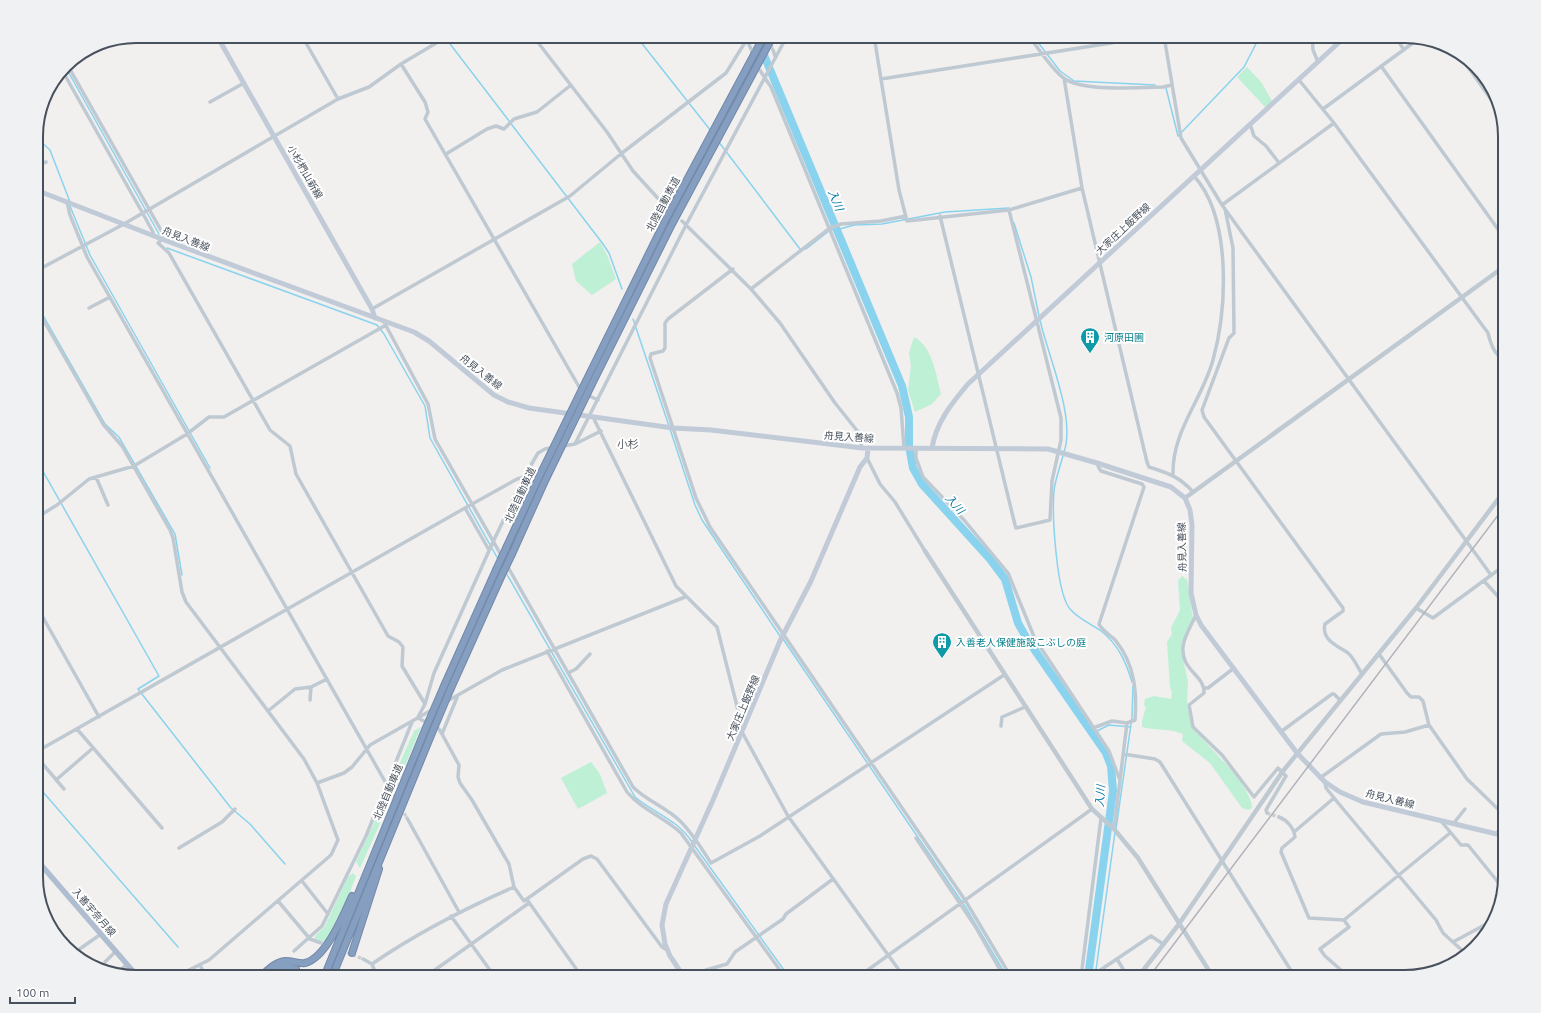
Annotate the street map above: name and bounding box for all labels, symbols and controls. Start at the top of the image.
street label: 小杉椚山新線 [285,143,325,201]
street label: 北陸自動車道 [644,175,682,233]
water label: 入川 [826,188,846,213]
street label: 大家庄上飯野線 [1094,201,1152,257]
street label: 舟見入善線 [161,225,211,253]
building icon: 河原田圃 [1079,326,1101,354]
place label: 河原田圃 [1104,332,1144,343]
street label: 舟見入善線 [458,352,504,392]
street label: 舟見入善線 [824,430,874,444]
district label: 小杉 [617,438,639,450]
street label: 北陸自動車道 [502,465,538,525]
water label: 入川 [943,492,967,517]
street label: 舟見入善線 [1176,522,1188,572]
building icon: 入善老人保健施設こぶしの庭 [931,631,953,659]
place label: 入善老人保健施設こぶしの庭 [956,637,1086,648]
street label: 大家庄上飯野線 [724,674,762,742]
street label: 北陸自動車道 [371,762,405,822]
water label: 入川 [1093,784,1107,807]
street label: 舟見入善線 [1364,788,1416,810]
street label: 入善宇奈月線 [70,886,118,938]
scale bar [10,979,75,1005]
text: 100 m [16,986,49,999]

